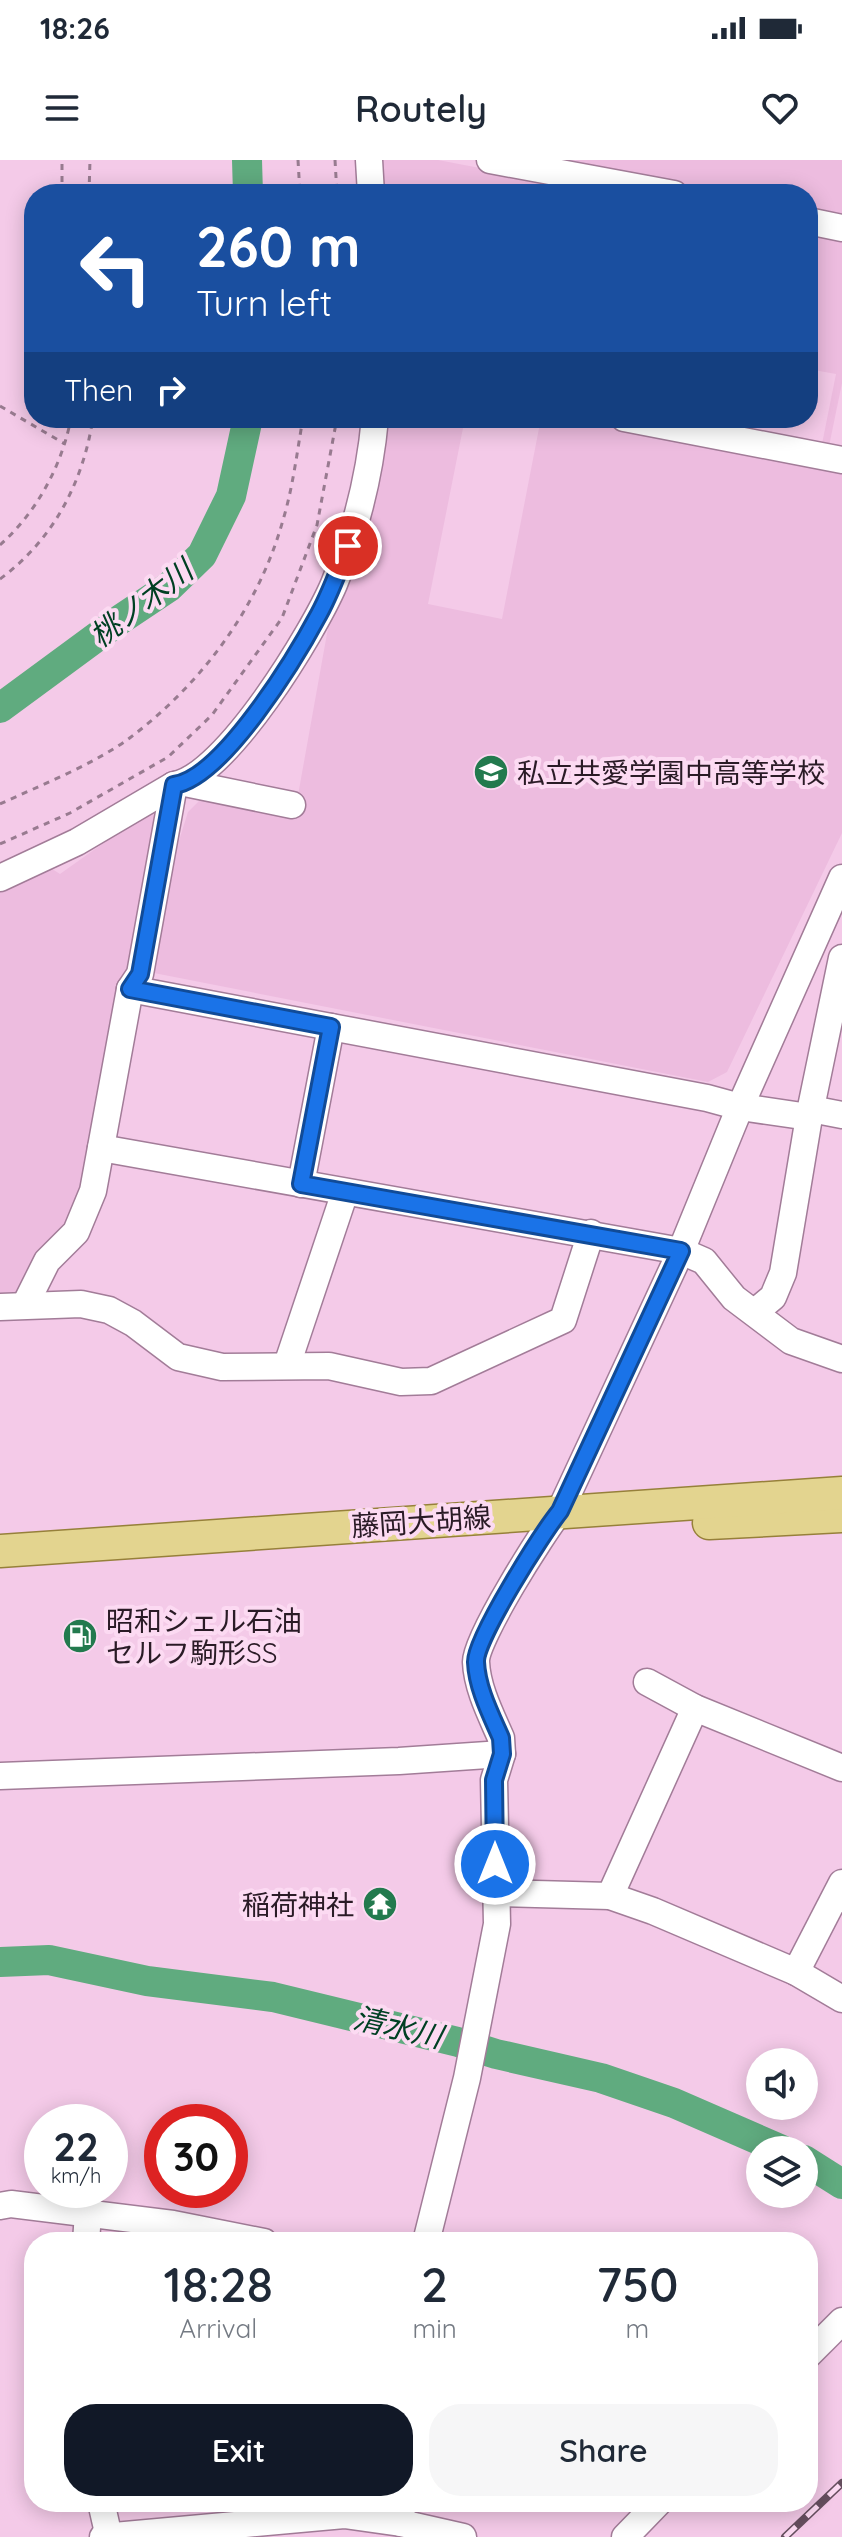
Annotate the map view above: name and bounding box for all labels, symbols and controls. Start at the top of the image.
text: 18:26 [40,9,110,47]
icon: menu [40,86,84,130]
text: Routely [355,86,487,131]
icon: heart [758,86,802,130]
text: 260 m [196,211,361,281]
icon: left [64,216,168,320]
text: Turn left [196,280,332,325]
icon: right [149,368,193,412]
text: Then [64,371,133,409]
pin [314,512,382,580]
icon: arrive [326,524,370,568]
water label: 桃ノ木川 [82,549,202,655]
school or university icon: 私立共愛学園中高等学校 [472,753,510,791]
place label: 私立共愛学園中高等学校 [517,755,825,790]
street label: 藤岡大胡線 [350,1499,492,1543]
place label: 昭和シェル石油 セルフ駒形SS [106,1603,302,1670]
fuel station icon: 昭和シェル石油 セルフ駒形SS [61,1617,99,1655]
position arrow [453,1822,537,1906]
temple icon: 稲荷神社 [361,1885,399,1923]
place label: 稲荷神社 [242,1887,354,1922]
water label: 清水川 [350,1998,449,2056]
map controls [746,2048,818,2208]
button: sound [746,2048,818,2120]
speed limit sign: 30 [144,2104,248,2208]
text: 22 [53,2121,99,2171]
button: layers [746,2136,818,2208]
text: km/h [51,2163,101,2188]
text: 18:28 [164,2254,273,2314]
text: 2 [421,2254,448,2314]
text: 750 [596,2254,678,2314]
text: Arrival [179,2312,257,2345]
text: min [413,2312,457,2345]
text: m [626,2312,649,2345]
button: Exit [64,2404,413,2496]
button: Share [429,2404,778,2496]

